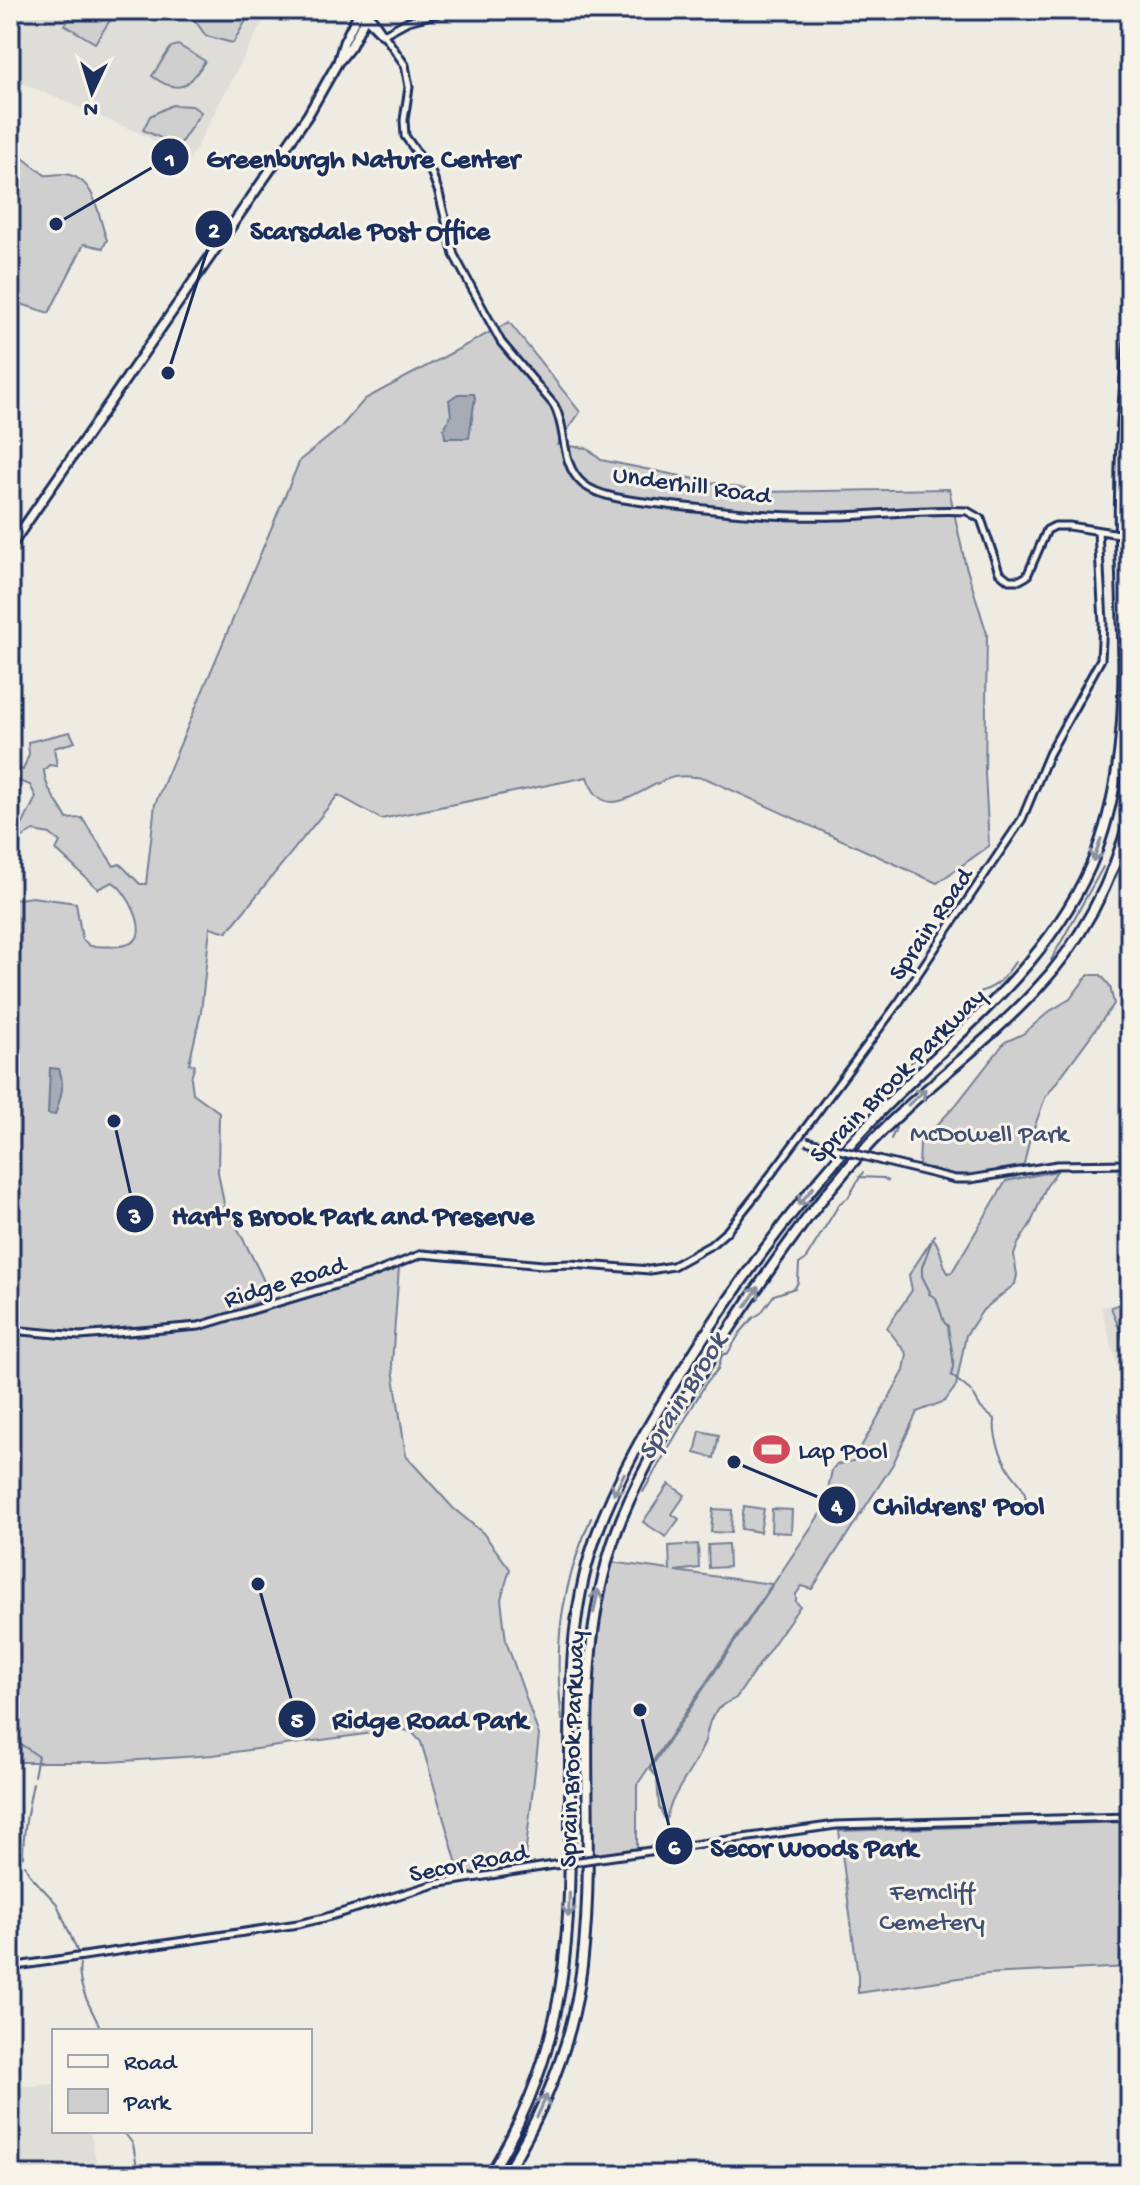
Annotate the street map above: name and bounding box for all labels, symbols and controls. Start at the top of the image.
north arrow [52,52,132,132]
text: N [83,94,99,121]
callout: Greenburgh Nature Center [150,131,536,183]
text: Greenburgh Nature Center [206,145,523,178]
text: 1 [164,147,175,176]
callout: Scarsdale Post Office [194,203,506,255]
text: Scarsdale Post Office [250,217,491,250]
text: 2 [208,218,220,247]
street label: Underhill Road [610,461,774,514]
one-way arrow [1088,837,1103,862]
street label: Sprain Road [884,862,983,988]
street label: Sprain Brook Parkway [804,982,994,1172]
one-way arrow [907,1088,927,1107]
park label: McDowell Park [910,1121,1070,1152]
one-way arrow [797,1185,814,1206]
callout: Hart's Brook Park and Preserve [115,1188,550,1240]
text: Hart's Brook Park and Preserve [172,1202,536,1235]
text: 3 [128,1204,141,1233]
street label: Ridge Road [221,1251,352,1317]
one-way arrow [744,1286,760,1308]
water label: Sprain Brook [632,1325,737,1467]
sports icon: Lap Pool [753,1430,791,1468]
place label: Lap Pool [798,1438,888,1469]
one-way arrow [610,1472,625,1495]
callout: Childrens' Pool [817,1479,1060,1531]
text: Childrens' Pool [873,1492,1045,1525]
text: 4 [830,1494,843,1523]
one-way arrow [590,1589,605,1614]
street label: Sprain Brook Parkway [555,1630,594,1868]
callout: Ridge Road Park [277,1693,544,1745]
text: Ridge Road Park [331,1706,531,1739]
text: 5 [291,1708,304,1737]
callout: Secor Woods Park [654,1820,934,1872]
text: Secor Woods Park [710,1834,921,1867]
text: 6 [668,1835,681,1864]
street label: Secor Road [407,1838,532,1892]
park label: Ferncliff Cemetery [879,1879,985,1940]
one-way arrow [562,1891,577,1918]
legend [52,2029,312,2133]
text: Road [124,2050,178,2079]
text: Park [123,2090,172,2119]
one-way arrow [536,2095,551,2119]

